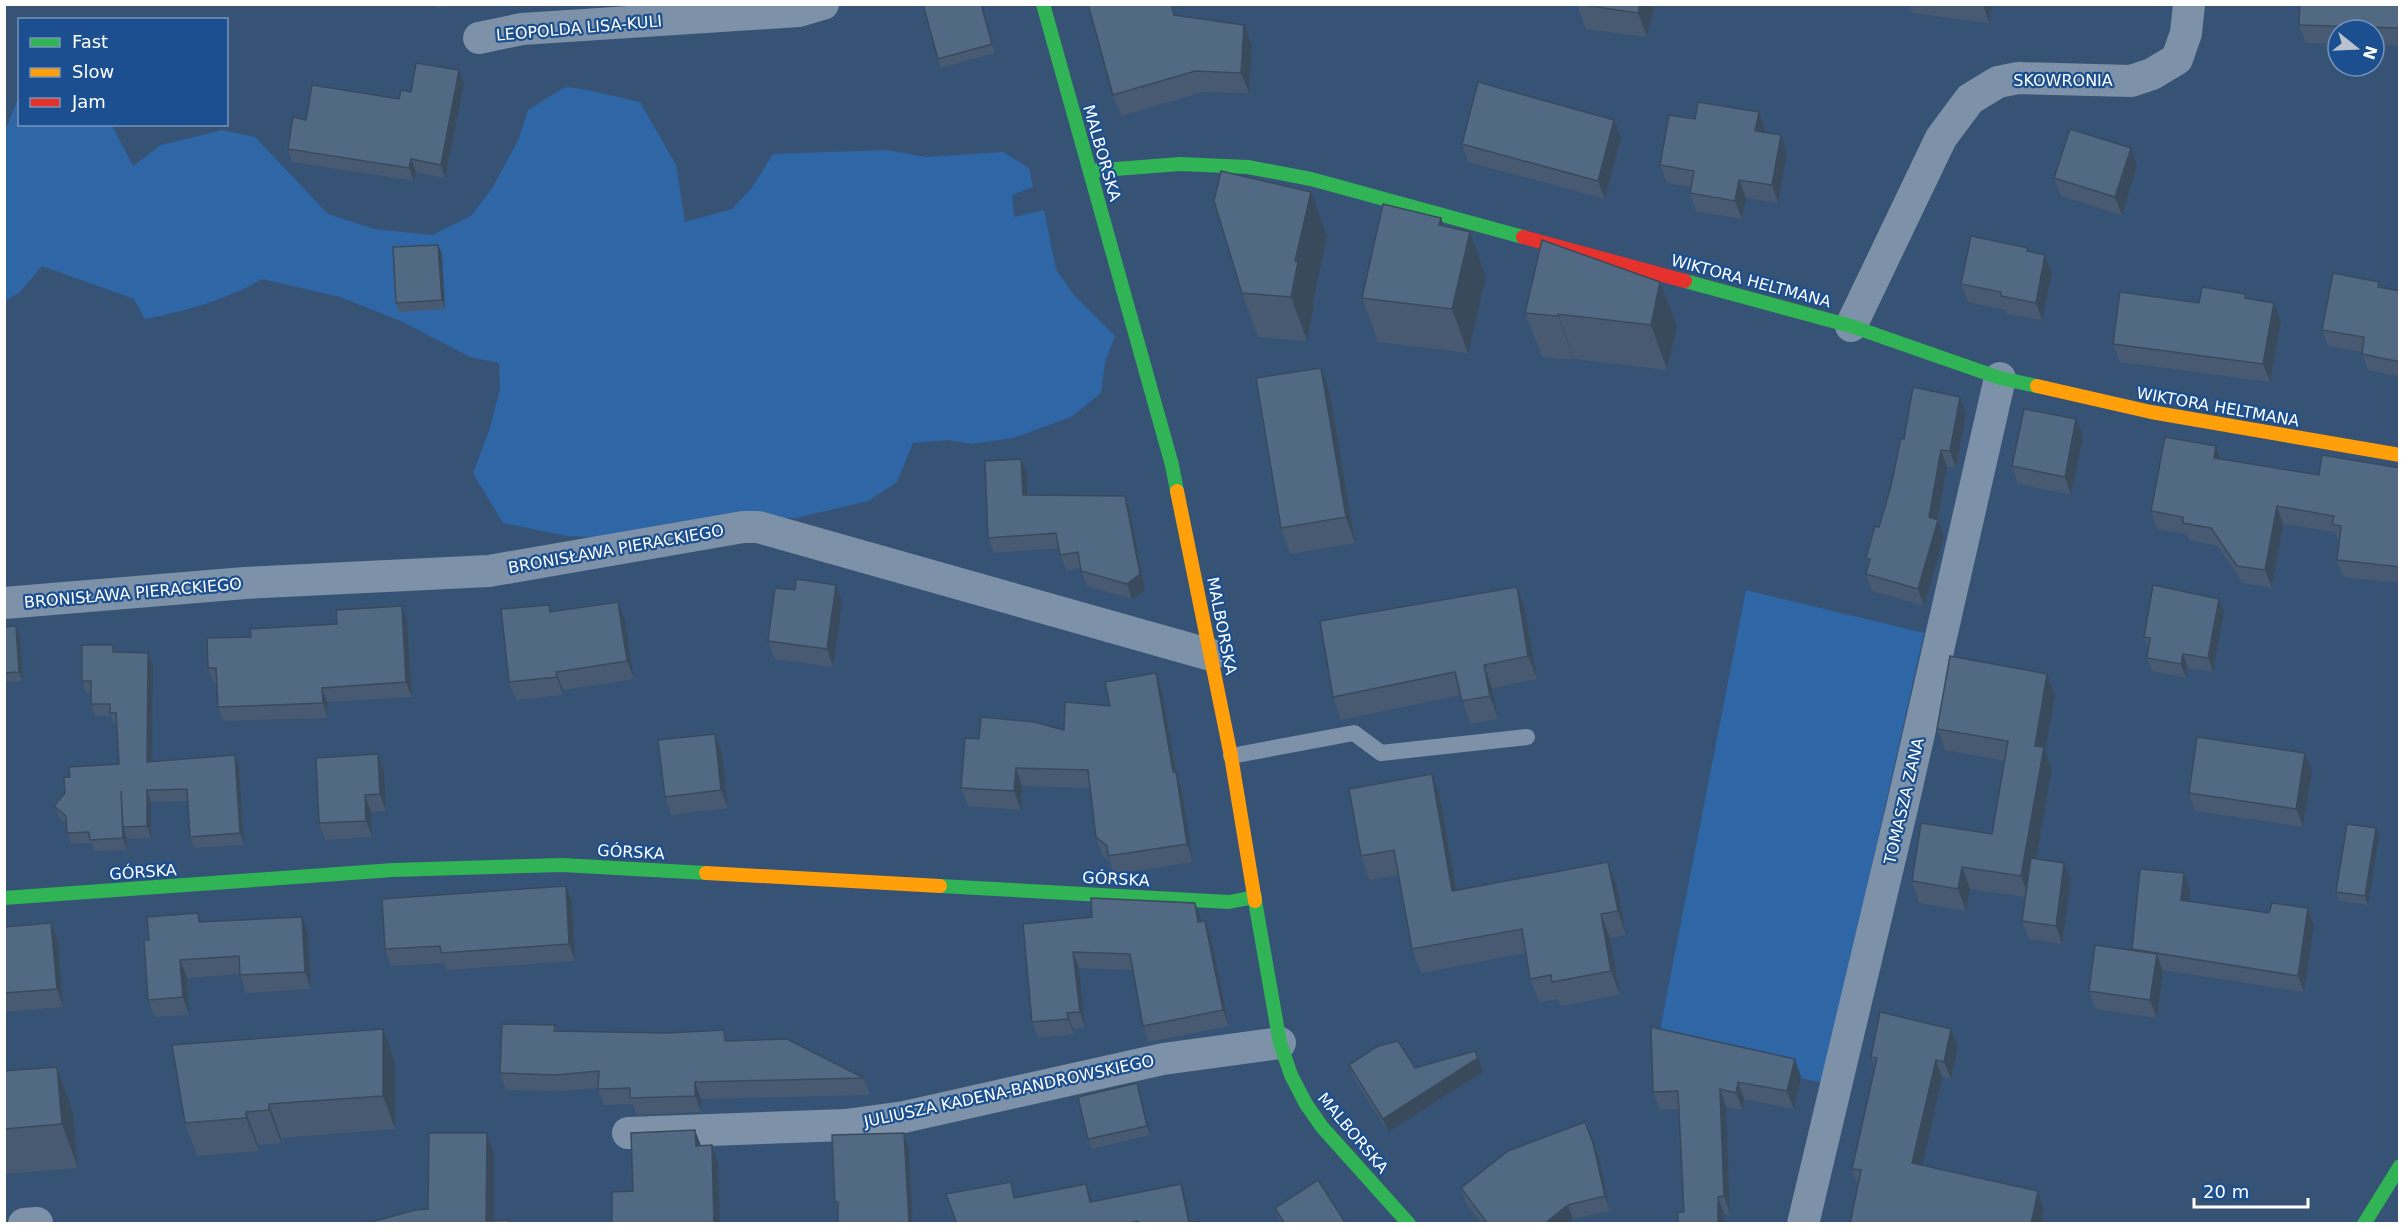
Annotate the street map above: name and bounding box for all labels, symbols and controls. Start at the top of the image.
street label: LEOPOLDA LISA-KULI [495,11,663,45]
legend [18,18,228,126]
north arrow [2326,18,2386,78]
text: Fast [72,31,108,52]
text: N [2359,43,2381,62]
text: Slow [72,61,114,82]
street label: SKOWRONIA [2013,71,2113,90]
text: Jam [71,91,106,112]
street label: MALBORSKA [1079,103,1125,203]
street label: WIKTORA HELTMANA [1669,250,1833,312]
street label: WIKTORA HELTMANA [2135,383,2301,431]
street label: BRONISŁAWA PIERACKIEGO [507,521,725,577]
street label: BRONISŁAWA PIERACKIEGO [23,574,243,612]
street label: MALBORSKA [1203,575,1241,677]
street label: TOMASZA ZANA [1880,736,1928,867]
street label: GÓRSKA [597,841,665,863]
street label: GÓRSKA [109,860,177,884]
street label: GÓRSKA [1082,868,1150,890]
street label: JULIUSZA KADENA-BANDROWSKIEGO [861,1051,1156,1131]
street label: MALBORSKA [1314,1089,1392,1177]
scale bar [2194,1171,2308,1209]
text: 20 m [2203,1181,2249,1202]

